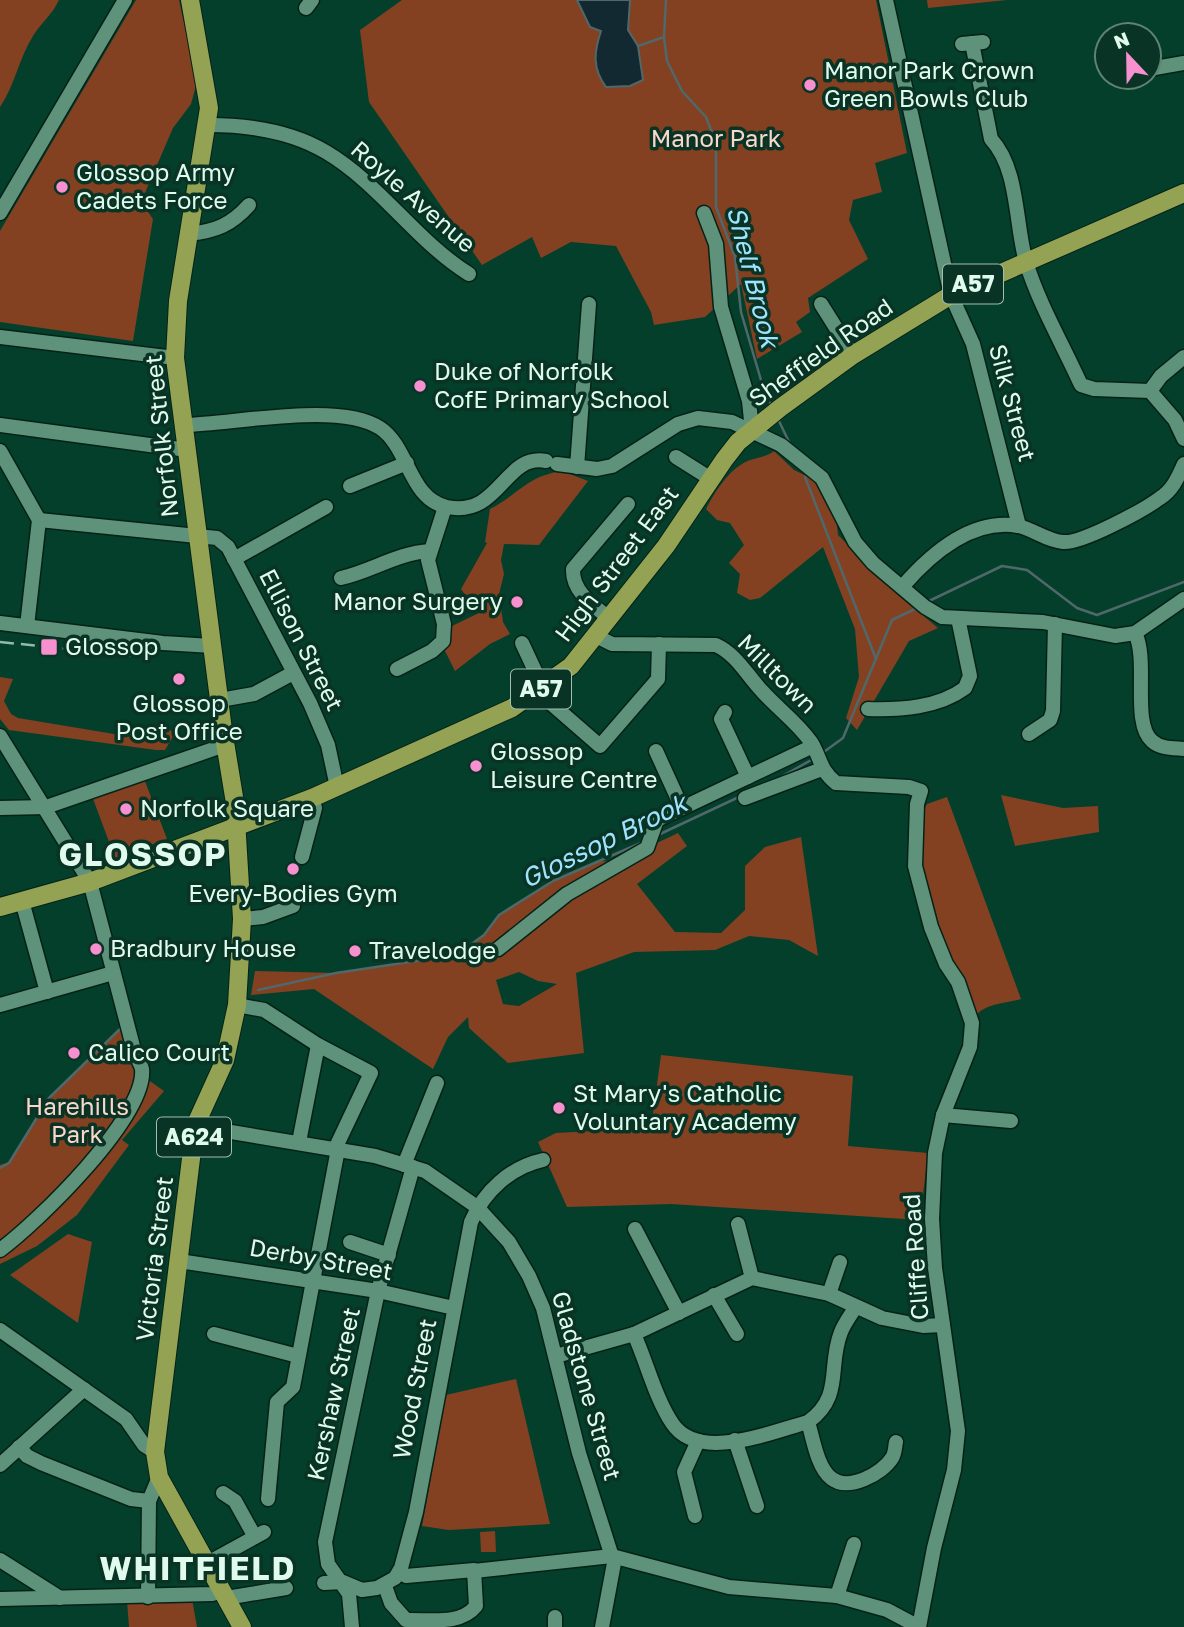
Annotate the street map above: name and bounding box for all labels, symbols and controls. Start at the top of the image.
north arrow [1093,21,1163,91]
text: N [1110,26,1132,53]
place label: Manor Park Crown Green Bowls Club [824,55,1034,112]
marker: Manor Park Crown Green Bowls Club [802,77,818,93]
park label: Manor Park [651,123,781,152]
street label: Royle Avenue [346,134,482,258]
place label: Glossop Army Cadets Force [76,157,235,214]
marker: Glossop Army Cadets Force [54,179,70,195]
water label: Shelf Brook [721,203,787,353]
road number: A57 [943,264,1003,304]
street label: Sheffield Road [743,291,898,412]
street label: Silk Street [984,341,1043,464]
street label: Norfolk Street [138,353,183,519]
place label: Duke of Norfolk CofE Primary School [434,356,669,413]
marker: Duke of Norfolk CofE Primary School [412,378,428,394]
street label: High Street East [548,479,684,647]
street label: Ellison Street [254,564,351,715]
place label: Manor Surgery [333,586,503,615]
marker: Manor Surgery [509,594,525,610]
street label: Milltown [732,627,824,719]
place label: Glossop [65,631,158,660]
marker: Glossop [39,637,59,657]
road number: A57 [511,670,571,708]
marker: Glossop Post Office [171,671,187,687]
place label: Glossop Post Office [115,688,243,745]
place label: Glossop Leisure Centre [490,736,657,793]
marker: Glossop Leisure Centre [468,758,484,774]
water label: Glossop Brook [516,786,694,894]
place label: Norfolk Square [140,793,314,822]
marker: Norfolk Square [118,801,134,817]
district label: GLOSSOP [58,835,228,873]
marker: Every-Bodies Gym [285,861,301,877]
place label: Every-Bodies Gym [188,878,398,907]
place label: Bradbury House [110,933,296,962]
place label: Travelodge [369,935,496,964]
marker: Bradbury House [88,941,104,957]
marker: Travelodge [347,943,363,959]
place label: Calico Court [88,1037,230,1066]
marker: Calico Court [66,1045,82,1061]
place label: St Mary's Catholic Voluntary Academy [573,1078,797,1135]
park label: Harehills Park [25,1091,129,1148]
marker: St Mary's Catholic Voluntary Academy [551,1100,567,1116]
road number: A624 [157,1118,231,1156]
street label: Victoria Street [129,1175,178,1343]
street label: Cliffe Road [896,1193,933,1321]
street label: Derby Street [247,1232,395,1285]
street label: Gladstone Street [547,1288,628,1483]
street label: Kershaw Street [300,1304,365,1483]
street label: Wood Street [386,1316,441,1462]
district label: WHITFIELD [99,1549,297,1587]

